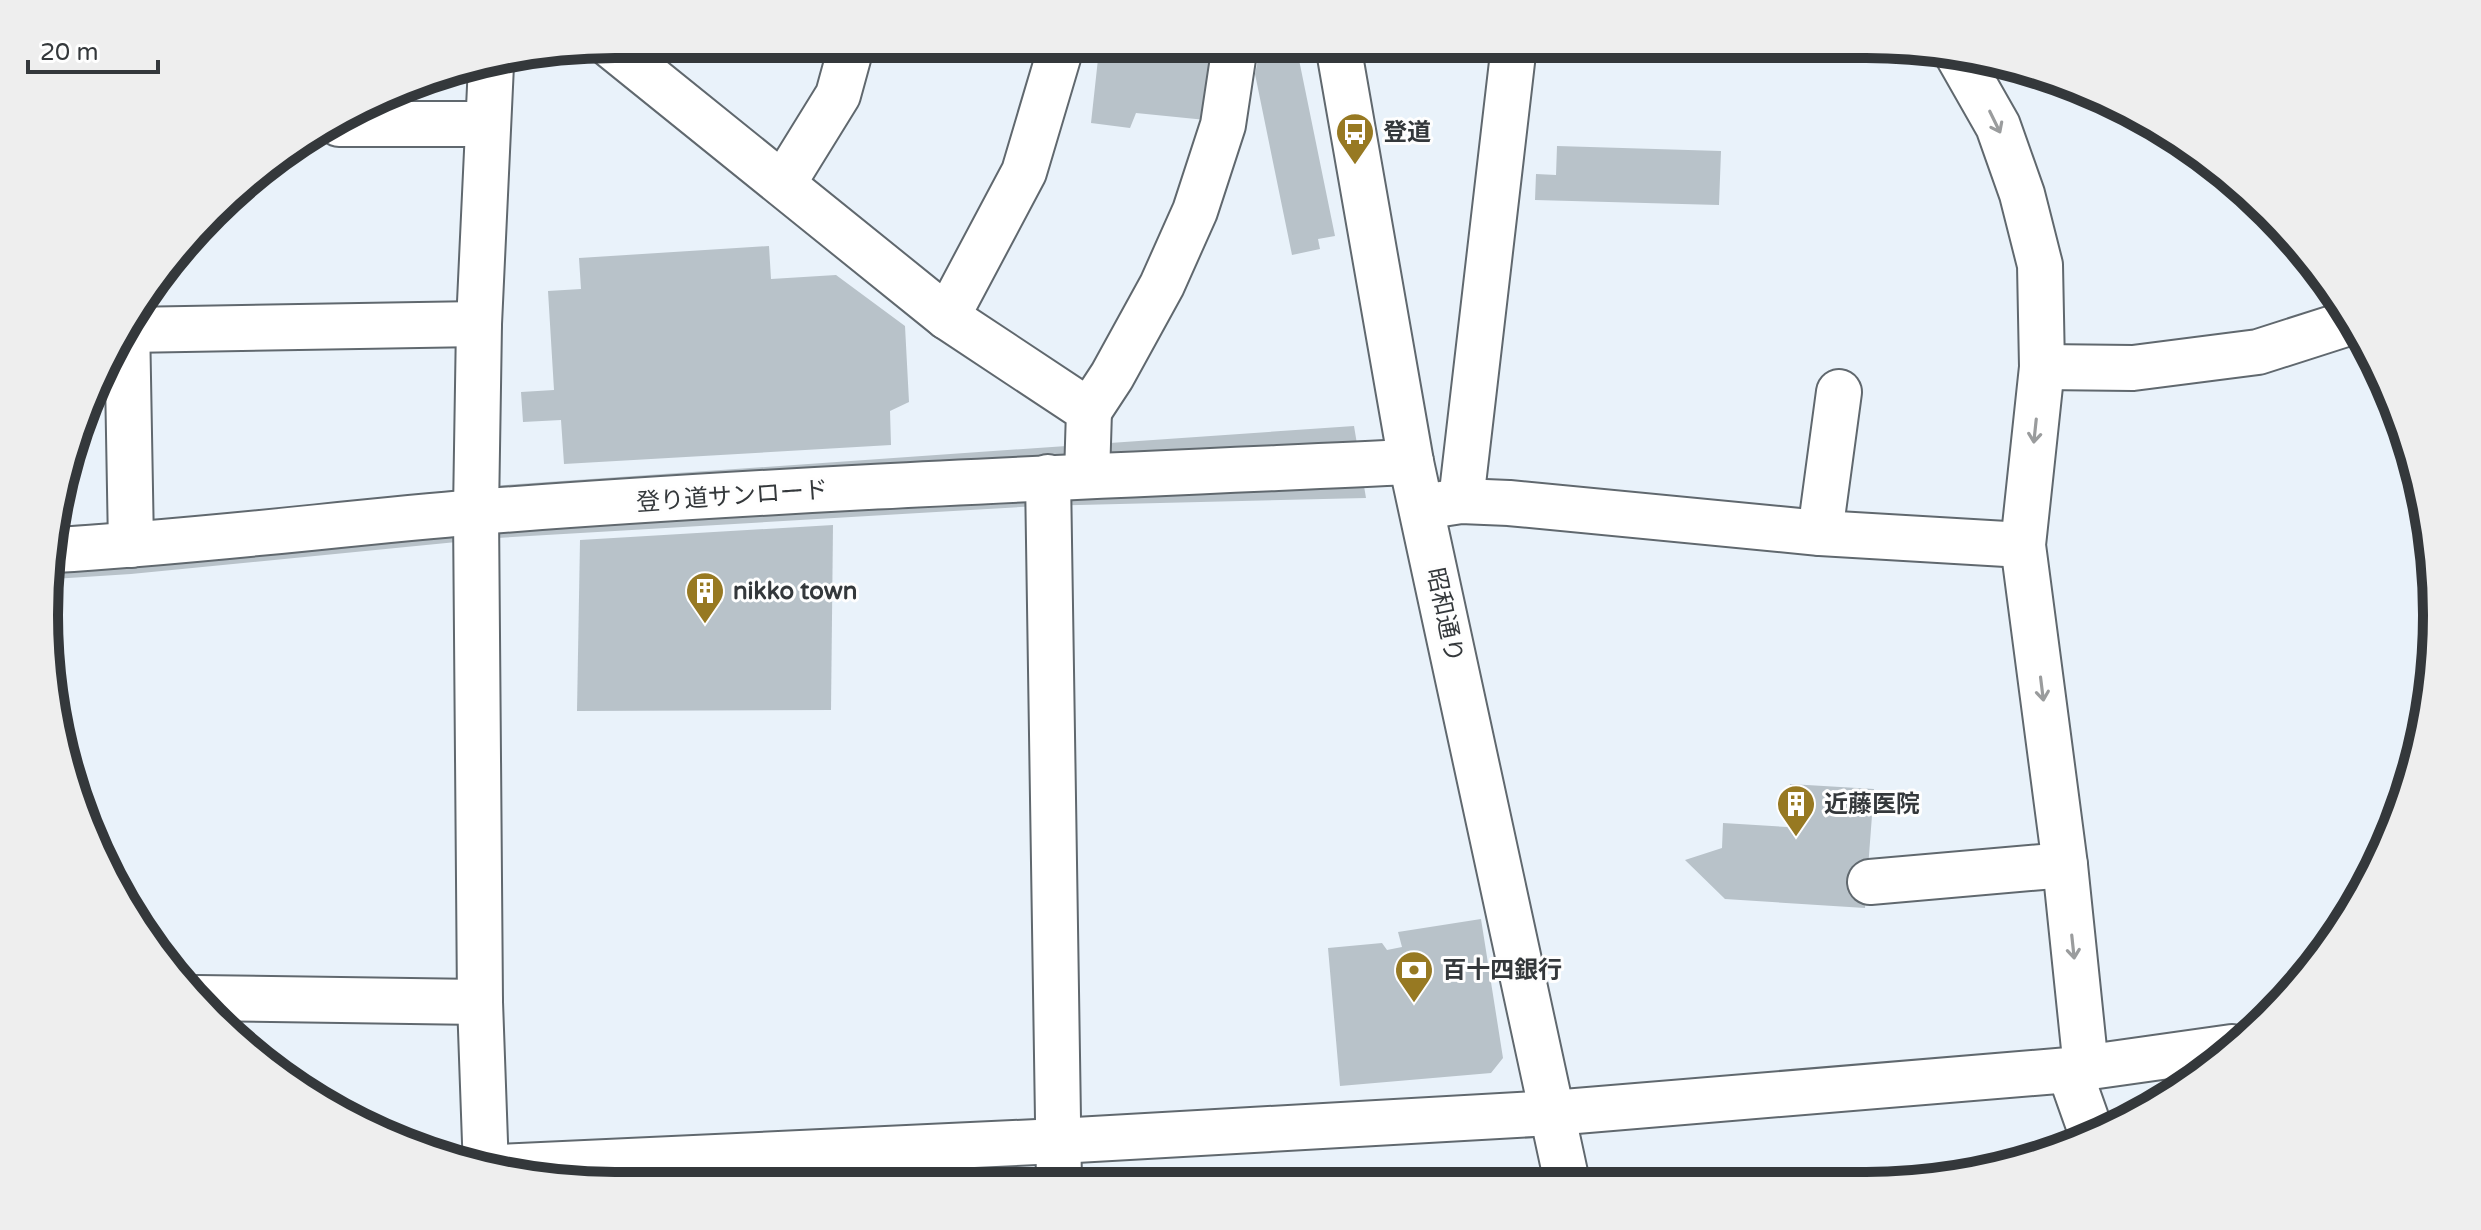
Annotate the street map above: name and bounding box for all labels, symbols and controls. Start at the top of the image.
scale bar [28,24,158,74]
text: 20 m [40,38,98,67]
one-way arrow [1988,110,2003,134]
bus stop icon: 登道 [1334,111,1376,166]
place label: 登道 [1383,118,1431,147]
one-way arrow [2028,417,2043,444]
street label: 登り道サンロード [635,475,829,518]
street label: 昭和通り [1420,565,1469,665]
building icon: nikko town [684,570,726,625]
place label: nikko town [733,577,857,606]
one-way arrow [2035,676,2050,701]
building icon: 近藤医院 [1775,783,1817,838]
place label: 近藤医院 [1824,790,1920,819]
one-way arrow [2066,933,2081,960]
bank icon: 百十四銀行 [1393,949,1435,1004]
place label: 百十四銀行 [1442,956,1562,985]

